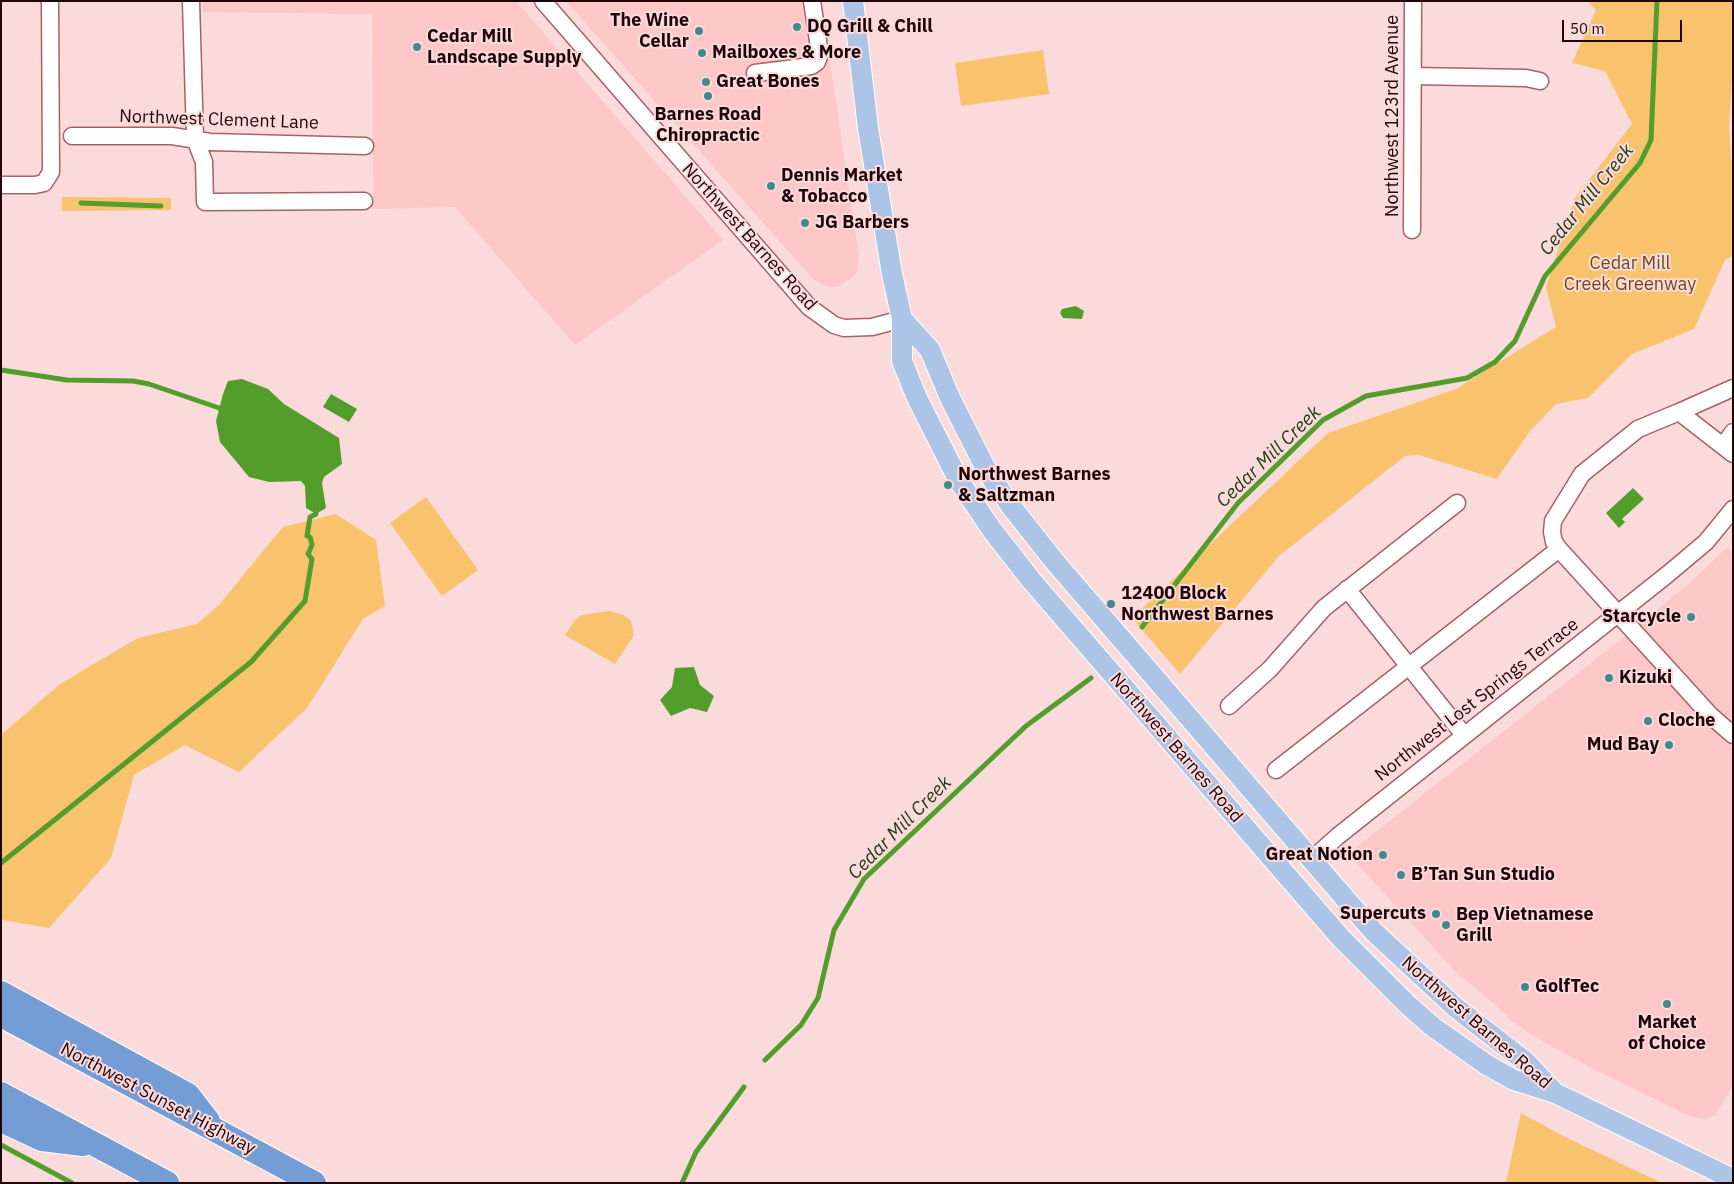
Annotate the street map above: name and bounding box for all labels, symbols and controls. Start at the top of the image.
place label: The Wine Cellar [610,10,689,52]
scale bar [1564,10,1684,42]
street label: Northwest 123rd Avenue [1382,15,1404,217]
place label: DQ Grill & Chill [807,16,933,38]
text: 50 m [1570,19,1605,38]
marker: DQ Grill & Chill [791,21,803,33]
marker: The Wine Cellar [693,25,705,37]
place label: Cedar Mill Landscape Supply [427,26,581,68]
marker: Cedar Mill Landscape Supply [411,41,423,53]
place label: Mailboxes & More [712,42,861,64]
marker: Mailboxes & More [696,47,708,59]
place label: Great Bones [716,71,820,93]
marker: Great Bones [700,76,712,88]
marker: Barnes Road Chiropractic [702,90,714,102]
place label: Barnes Road Chiropractic [655,104,761,146]
street label: Northwest Clement Lane [119,106,319,134]
water label: Cedar Mill Creek [1535,140,1639,260]
street label: Northwest Barnes Road [677,159,821,315]
place label: Dennis Market & Tobacco [781,165,903,208]
marker: Dennis Market & Tobacco [765,180,777,192]
place label: JG Barbers [815,212,909,234]
marker: JG Barbers [799,217,811,229]
park label: Cedar Mill Creek Greenway [1564,253,1696,296]
water label: Cedar Mill Creek [1212,401,1326,513]
place label: Northwest Barnes & Saltzman [958,464,1111,506]
marker: Northwest Barnes & Saltzman [942,479,954,491]
place label: 12400 Block Northwest Barnes [1121,583,1274,626]
marker: 12400 Block Northwest Barnes [1105,598,1117,610]
place label: Starcycle [1602,606,1681,628]
marker: Starcycle [1685,611,1697,623]
street label: Northwest Lost Springs Terrace [1371,614,1583,786]
place label: Kizuki [1619,667,1672,689]
street label: Northwest Barnes Road [1105,669,1247,827]
marker: Kizuki [1603,672,1615,684]
place label: Cloche [1658,710,1715,732]
marker: Cloche [1642,715,1654,727]
place label: Mud Bay [1587,734,1659,756]
marker: Mud Bay [1663,739,1675,751]
water label: Cedar Mill Creek [844,772,956,884]
place label: Great Notion [1265,844,1373,866]
marker: Great Notion [1377,849,1389,861]
place label: B’Tan Sun Studio [1411,864,1555,886]
marker: B’Tan Sun Studio [1395,869,1407,881]
place label: Supercuts [1340,903,1426,925]
place label: Bep Vietnamese Grill [1456,904,1594,946]
marker: Supercuts [1430,908,1442,920]
marker: Bep Vietnamese Grill [1440,919,1452,931]
street label: Northwest Barnes Road [1397,952,1555,1094]
place label: GolfTec [1535,976,1599,998]
marker: GolfTec [1519,981,1531,993]
marker: Market of Choice [1661,998,1673,1010]
place label: Market of Choice [1628,1012,1706,1054]
street label: Northwest Sunset Highway [57,1038,259,1160]

